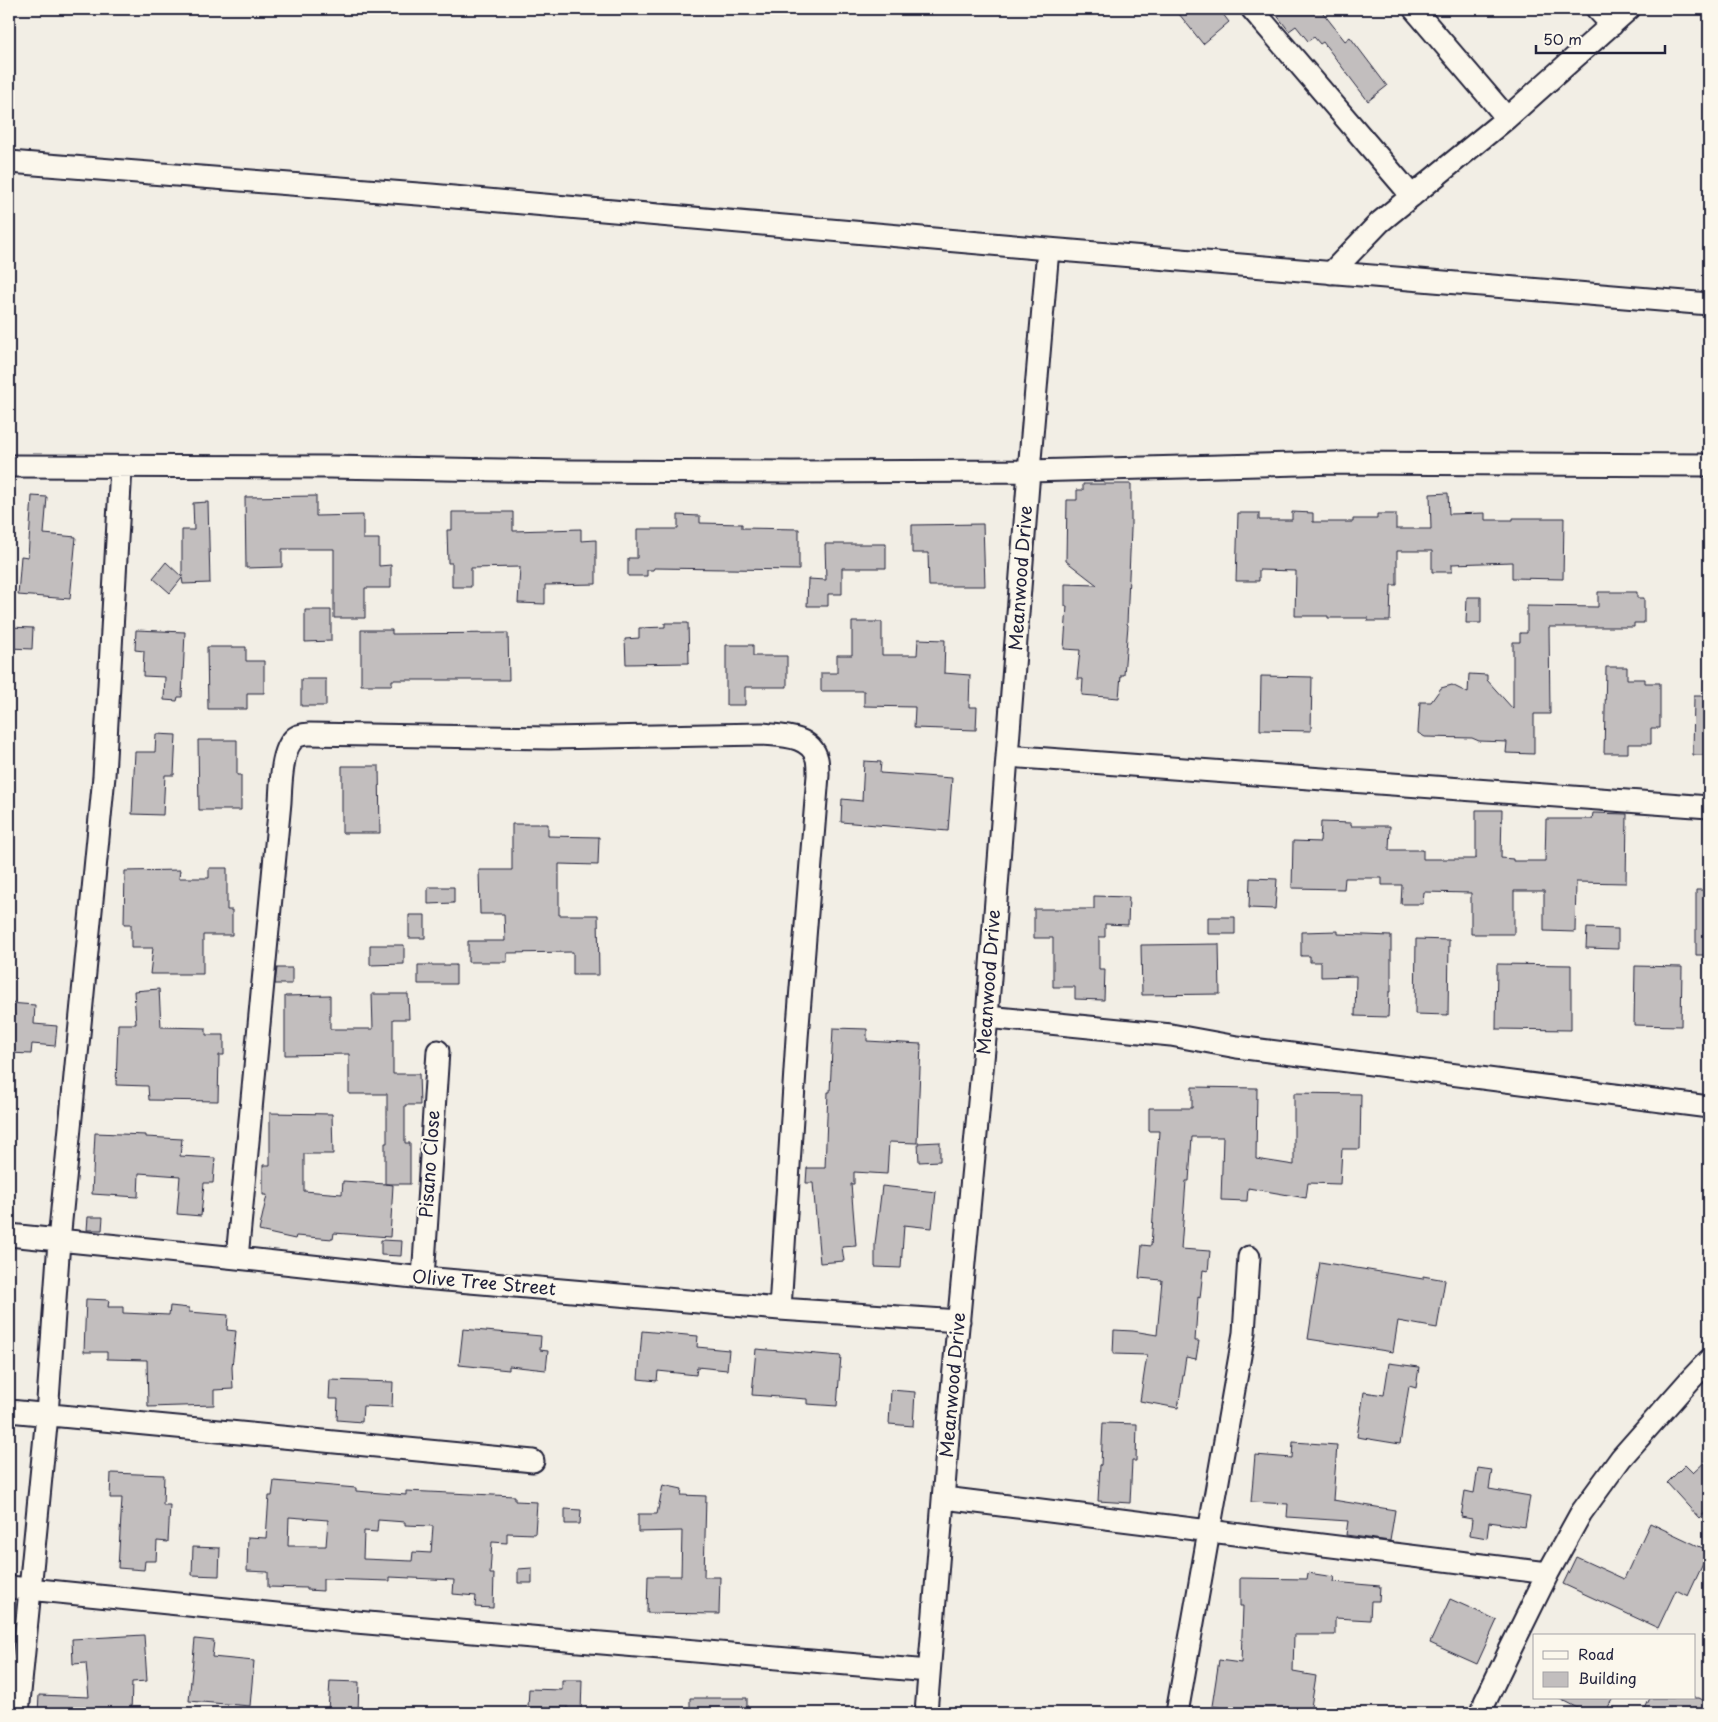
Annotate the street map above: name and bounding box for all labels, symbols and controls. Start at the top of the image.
scale bar [1536,22,1664,54]
text: 50 m [1543,27,1582,50]
street label: Meanwood Drive [1001,504,1038,651]
street label: Meanwood Drive [969,908,1006,1055]
street label: Pisano Close [411,1109,446,1219]
street label: Olive Tree Street [411,1262,557,1301]
street label: Meanwood Drive [932,1311,971,1458]
legend [1533,1634,1696,1700]
text: Road [1578,1642,1614,1665]
text: Building [1578,1666,1637,1689]

